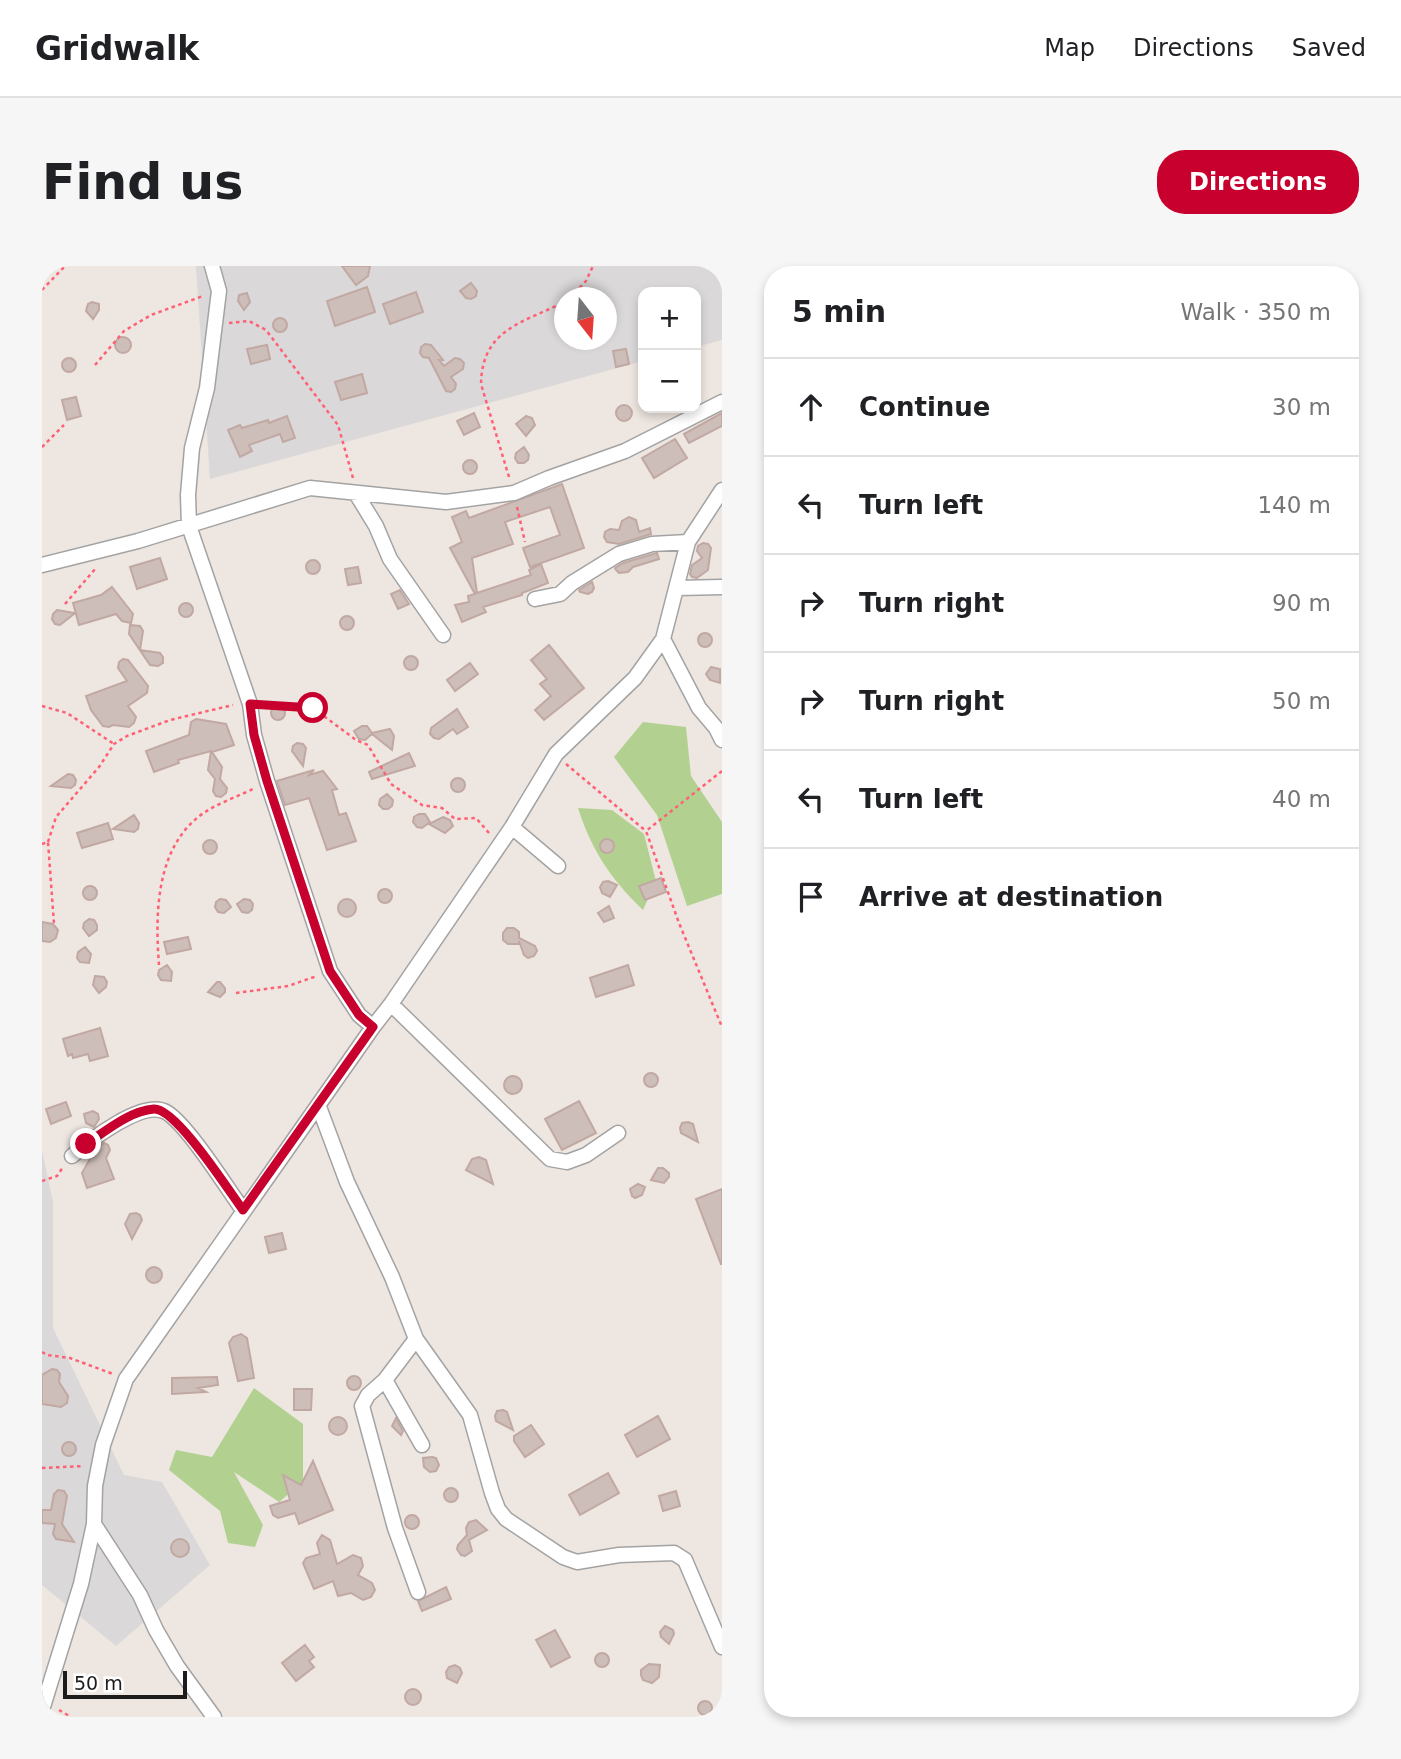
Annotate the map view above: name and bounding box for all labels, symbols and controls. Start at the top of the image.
text: Gridwalk [35,29,199,68]
text: Map [1044,34,1095,62]
text: Directions [1133,34,1254,62]
text: Saved [1292,34,1366,62]
button: Directions [1157,150,1359,214]
text: Find us [42,154,243,211]
north arrow [554,287,617,350]
map controls [638,287,701,413]
button: + [638,287,701,350]
text: 5 min [792,294,886,329]
text: Walk · 350 m [1180,299,1331,325]
button: − [638,350,701,413]
icon: ahead [792,388,830,426]
text: Continue [859,392,990,422]
text: 30 m [1272,394,1331,420]
icon: left [792,486,830,524]
text: Turn left [859,490,983,520]
text: 140 m [1257,492,1331,518]
icon: right [792,584,830,622]
text: Turn right [859,588,1004,618]
text: 90 m [1272,590,1331,616]
icon: right [792,682,830,720]
text: Turn right [859,686,1004,716]
text: 50 m [1272,688,1331,714]
route start [297,692,328,723]
icon: left [792,780,830,818]
text: Turn left [859,784,983,814]
text: 40 m [1272,786,1331,812]
icon: arrive [792,878,830,916]
text: Arrive at destination [859,882,1163,912]
route end [70,1128,101,1159]
scale bar [63,1668,187,1700]
text: 50 m [74,1672,123,1694]

